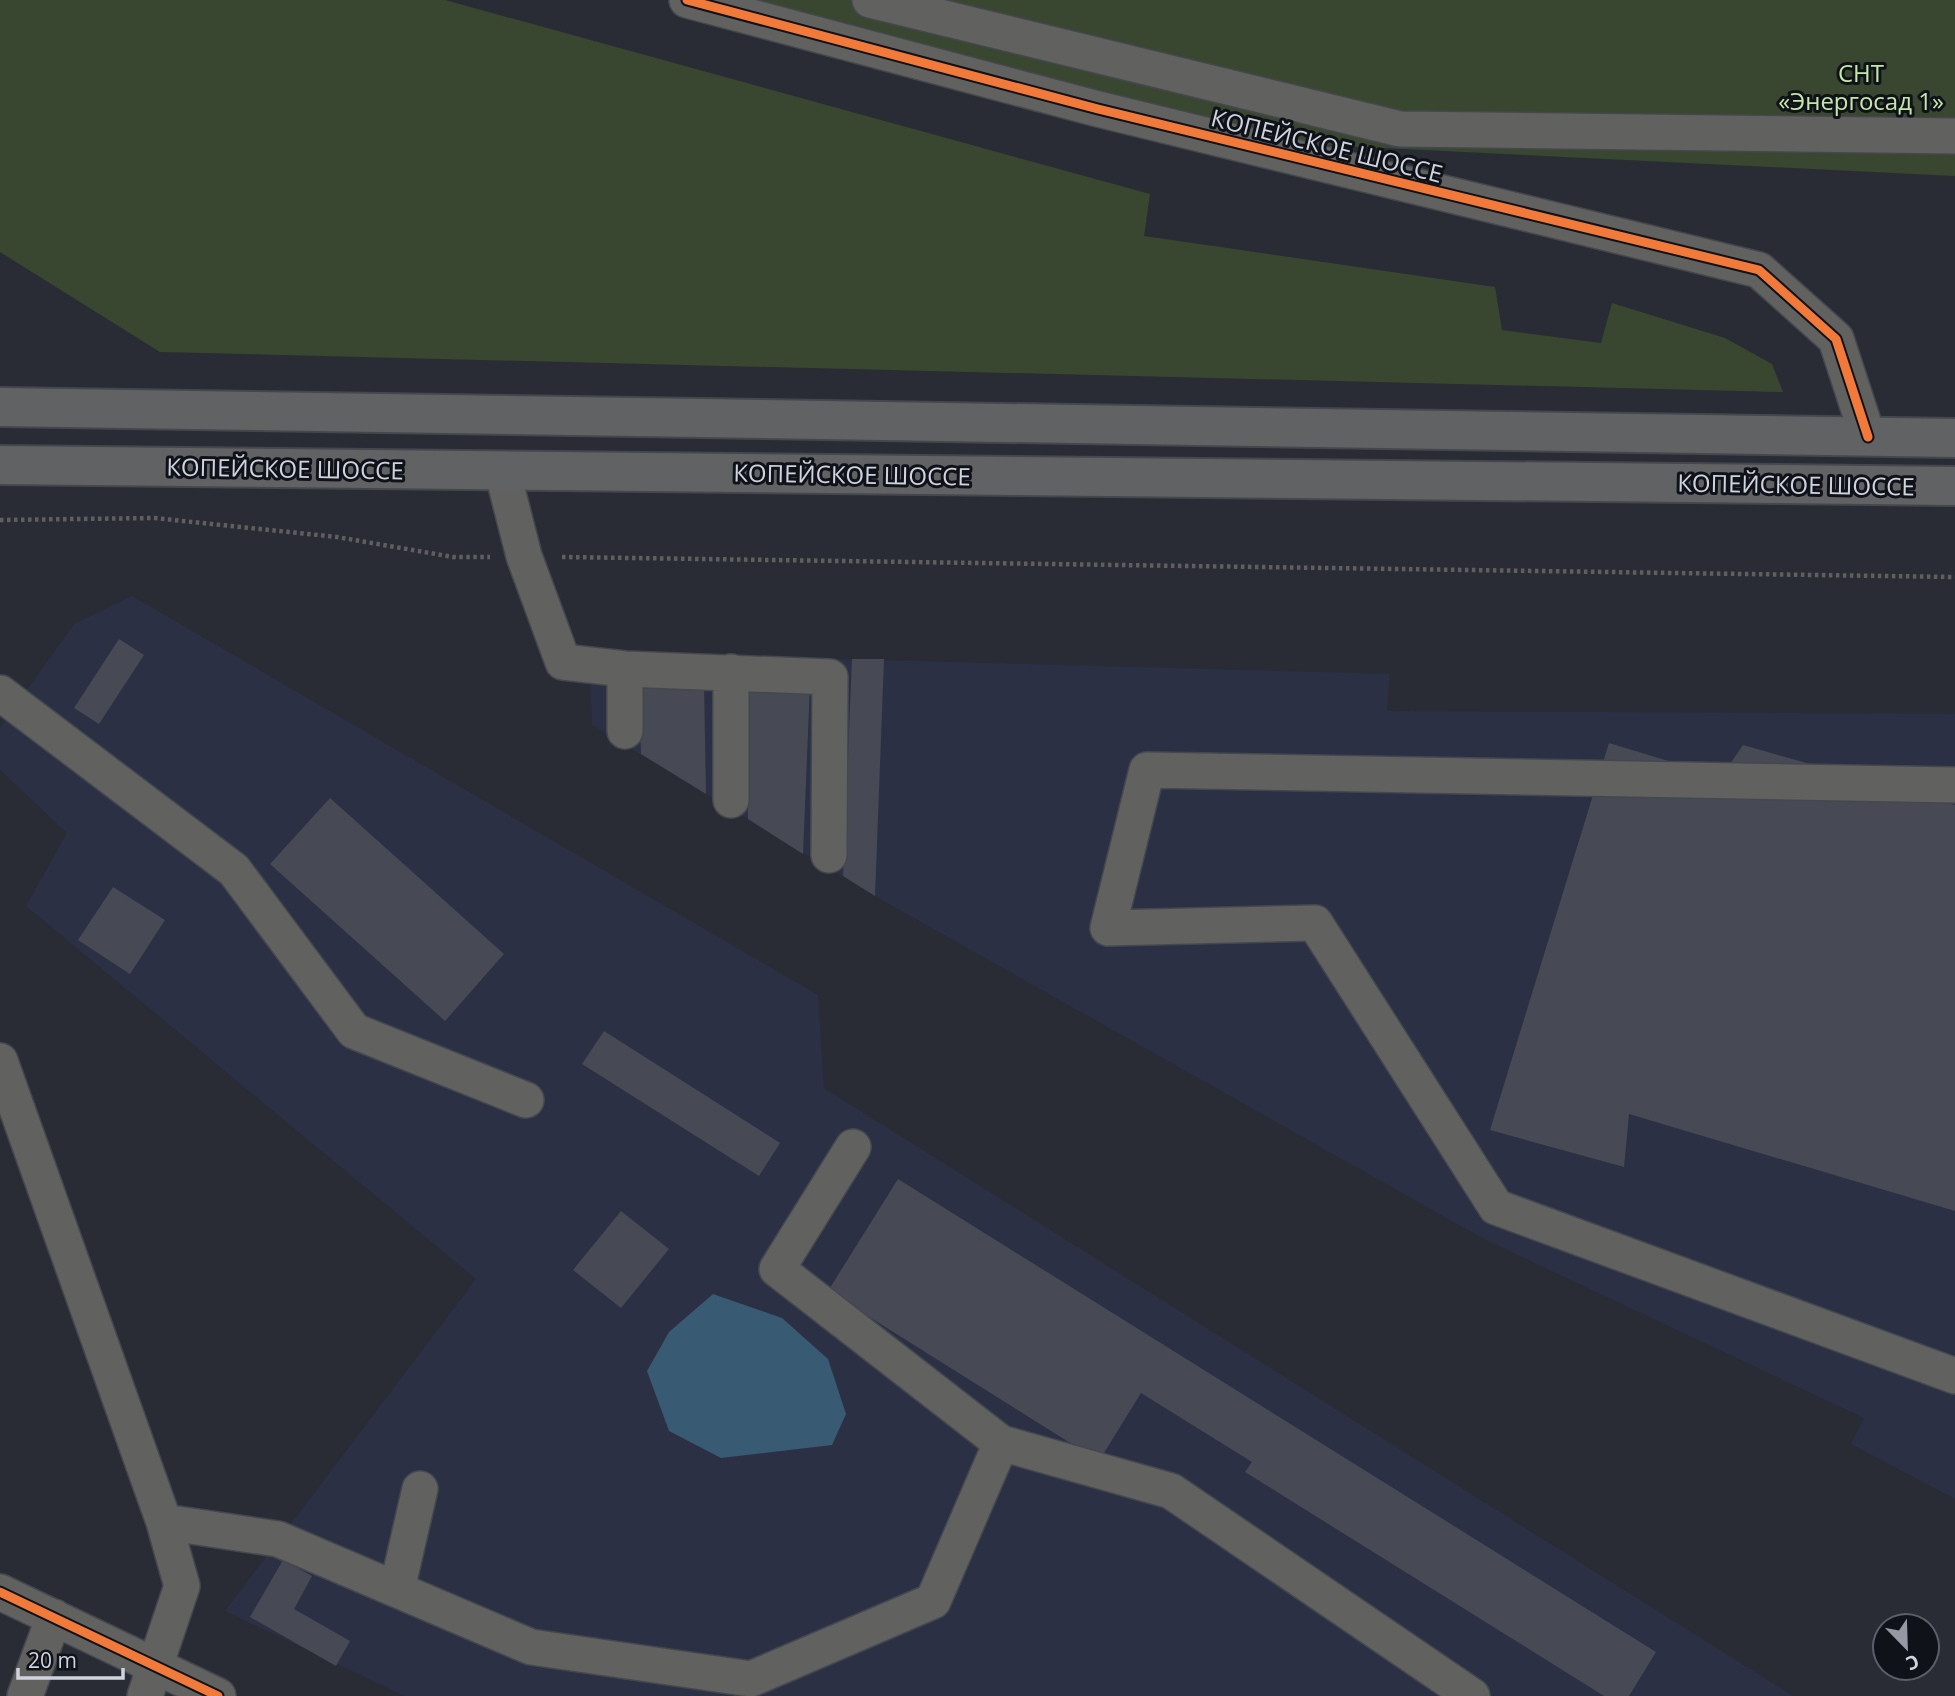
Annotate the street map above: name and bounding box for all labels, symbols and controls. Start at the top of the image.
park label: СНТ «Энергосад 1» [1778,56,1944,117]
street label: КОПЕЙСКОЕ ШОССЕ [1208,100,1446,190]
street label: КОПЕЙСКОЕ ШОССЕ [166,449,404,487]
street label: КОПЕЙСКОЕ ШОССЕ [733,455,971,493]
street label: КОПЕЙСКОЕ ШОССЕ [1677,465,1915,503]
north arrow [1871,1612,1941,1682]
scale bar [18,1636,122,1680]
text: 20 m [28,1646,77,1674]
text: С [1902,1648,1923,1677]

